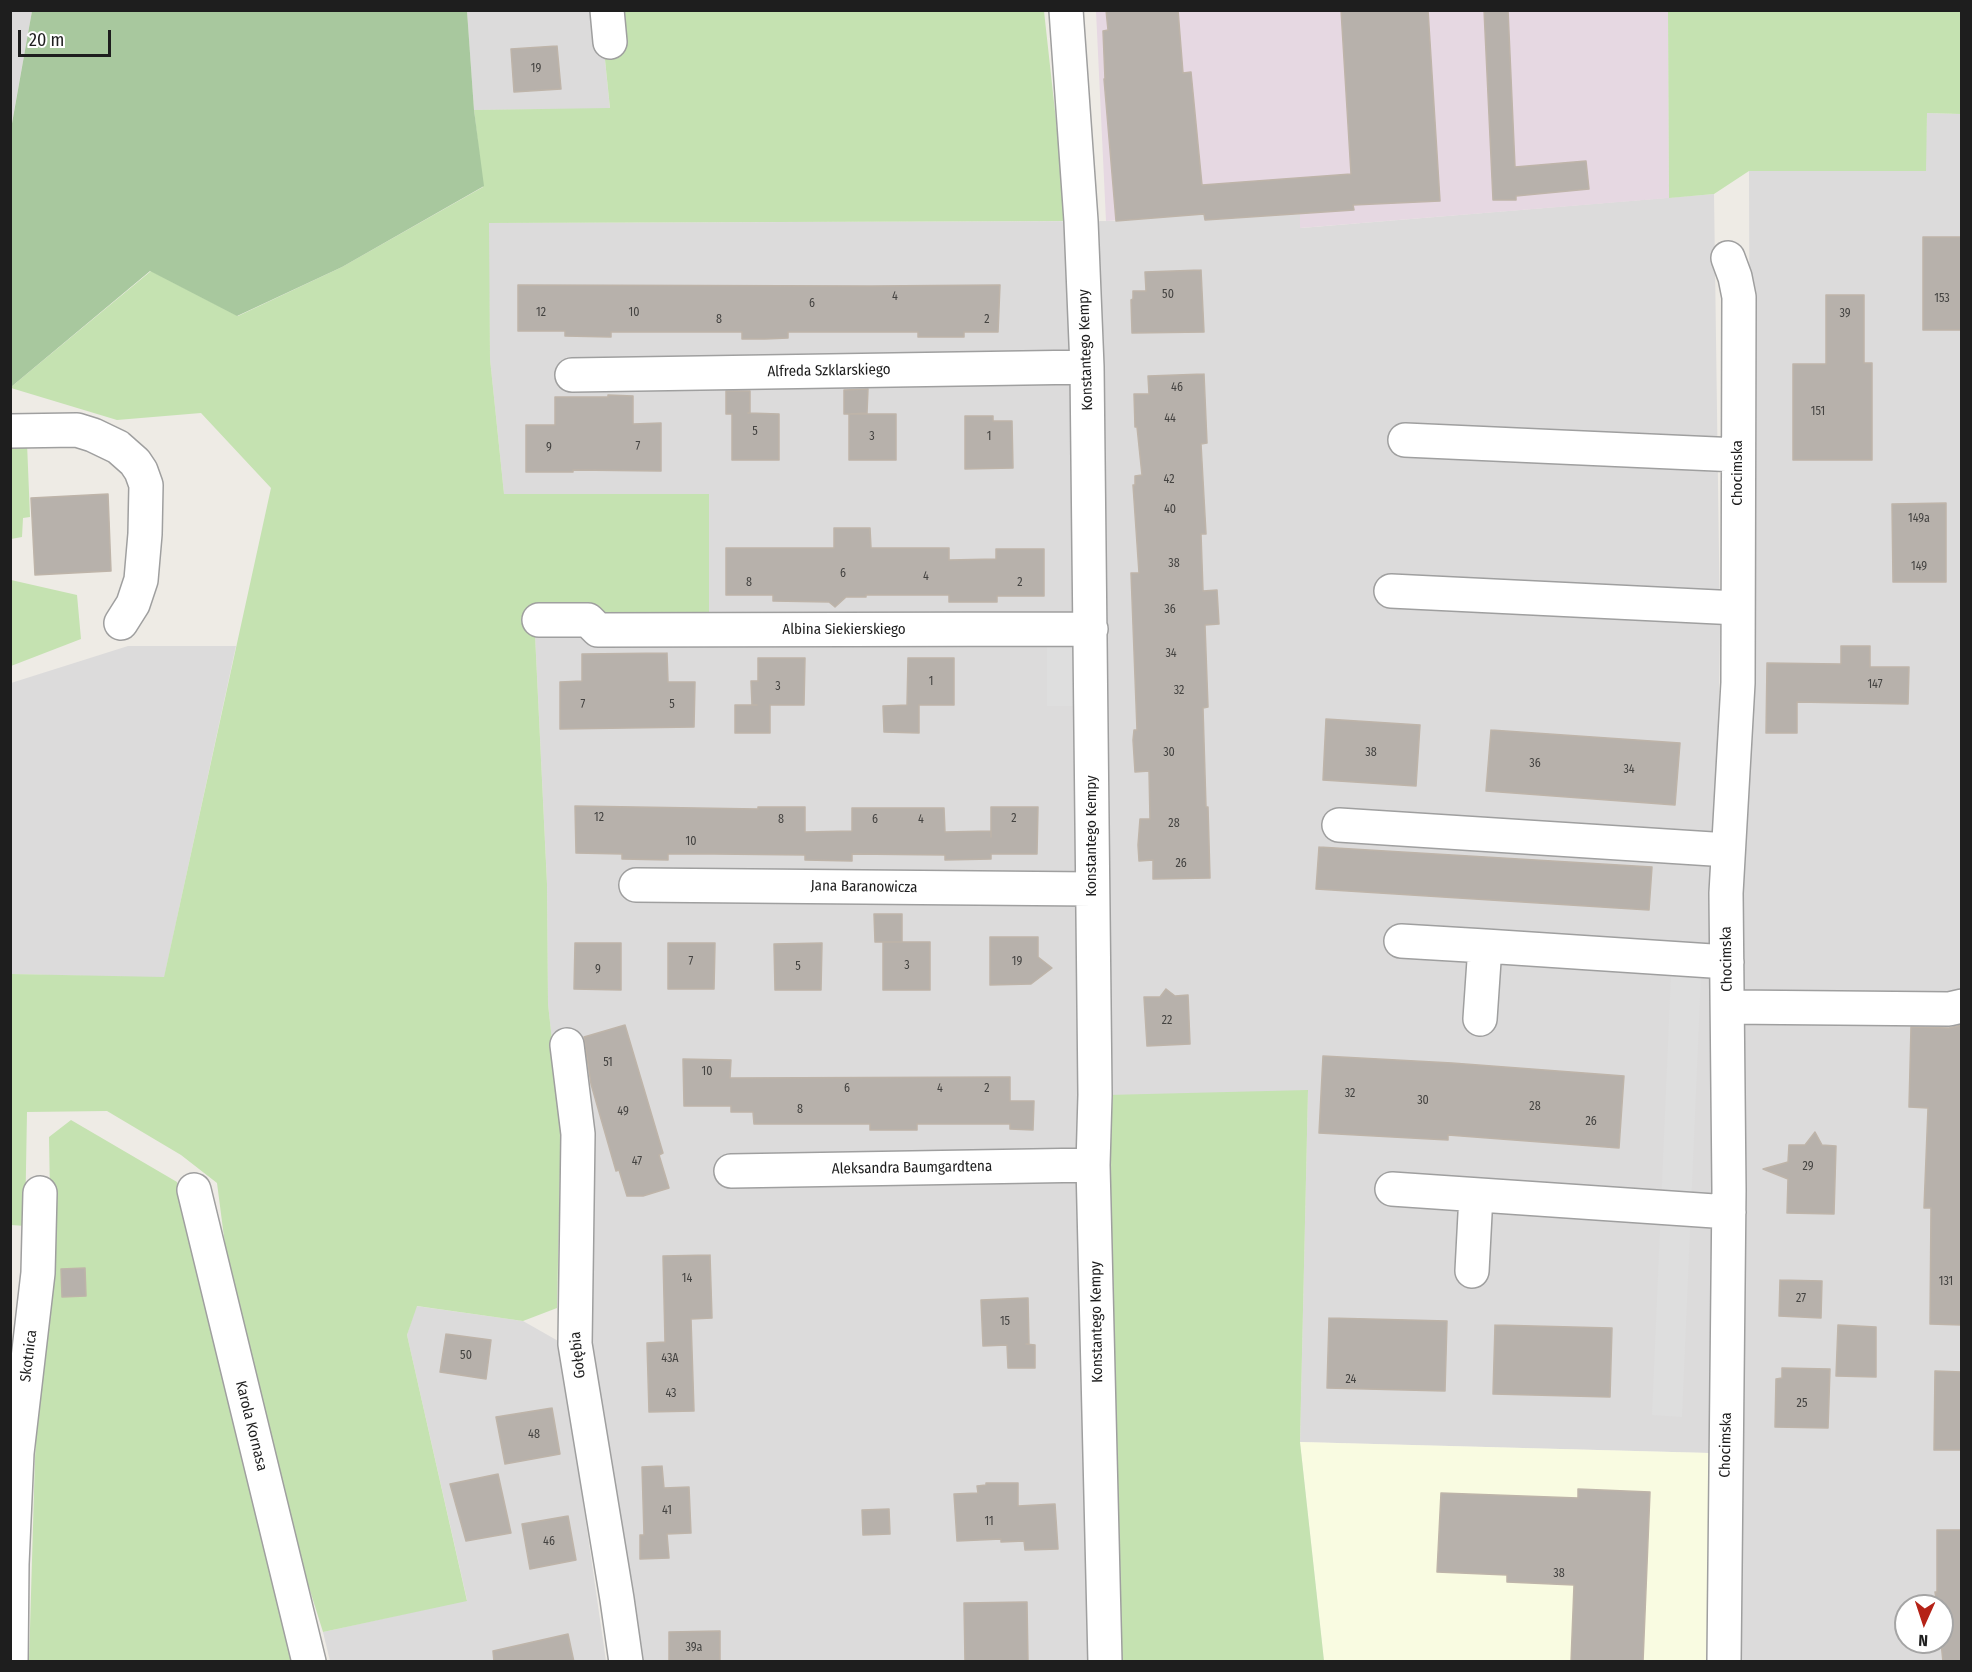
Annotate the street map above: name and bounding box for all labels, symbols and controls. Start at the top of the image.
scale bar [21,18,114,56]
text: 20 m [29,29,64,51]
house number: 19 [531,62,541,76]
house number: 50 [1162,288,1174,302]
street label: Konstantego Kempy [1075,289,1097,411]
house number: 4 [892,290,898,304]
house number: 153 [1934,292,1950,306]
house number: 6 [809,297,815,311]
house number: 12 [536,306,546,320]
house number: 10 [629,306,639,320]
house number: 39 [1839,307,1851,321]
house number: 8 [716,313,722,327]
house number: 2 [984,313,990,327]
street label: Alfreda Szklarskiego [767,361,891,381]
house number: 46 [1171,381,1183,395]
house number: 151 [1811,405,1825,419]
house number: 44 [1164,412,1176,426]
house number: 5 [752,425,758,439]
house number: 3 [869,430,875,444]
house number: 1 [987,430,991,444]
house number: 7 [636,440,640,454]
street label: Chocimska [1729,440,1747,506]
house number: 9 [546,441,552,455]
house number: 42 [1164,473,1174,487]
house number: 40 [1164,503,1176,517]
house number: 149a [1908,512,1930,526]
house number: 38 [1168,557,1180,571]
house number: 149 [1911,560,1927,574]
house number: 6 [840,567,846,581]
house number: 4 [923,570,929,584]
house number: 8 [746,576,752,590]
house number: 2 [1017,576,1023,590]
house number: 36 [1164,603,1176,617]
street label: Albina Siekierskiego [782,621,906,639]
house number: 34 [1165,647,1177,661]
house number: 1 [929,675,933,689]
house number: 147 [1867,678,1883,692]
house number: 3 [775,680,781,694]
house number: 32 [1174,684,1184,698]
house number: 7 [581,698,585,712]
house number: 5 [669,698,675,712]
house number: 30 [1163,746,1175,760]
house number: 38 [1365,746,1377,760]
house number: 36 [1529,757,1541,771]
house number: 34 [1623,763,1635,777]
street label: Konstantego Kempy [1083,775,1101,897]
house number: 12 [594,811,604,825]
house number: 2 [1011,812,1017,826]
house number: 8 [778,813,784,827]
house number: 6 [872,813,878,827]
house number: 4 [918,813,924,827]
house number: 28 [1168,817,1180,831]
house number: 10 [686,835,696,849]
house number: 26 [1175,857,1187,871]
street label: Jana Baranowicza [810,877,918,897]
street label: Chocimska [1717,926,1737,992]
house number: 7 [689,955,693,969]
house number: 19 [1012,955,1022,969]
house number: 3 [904,959,910,973]
house number: 5 [795,960,801,974]
house number: 9 [595,963,601,977]
house number: 22 [1162,1014,1172,1028]
house number: 51 [603,1056,613,1070]
house number: 10 [702,1065,712,1079]
house number: 6 [844,1082,850,1096]
house number: 4 [937,1082,943,1096]
house number: 2 [984,1082,990,1096]
house number: 32 [1345,1087,1355,1101]
house number: 30 [1417,1094,1429,1108]
house number: 28 [1529,1100,1541,1114]
house number: 8 [797,1103,803,1117]
house number: 49 [617,1105,629,1119]
house number: 26 [1585,1115,1597,1129]
house number: 47 [632,1155,642,1169]
street label: Aleksandra Baumgardtena [832,1158,992,1178]
house number: 29 [1802,1160,1814,1174]
street label: Konstantego Kempy [1087,1261,1107,1383]
house number: 14 [682,1272,692,1286]
house number: 131 [1939,1275,1953,1289]
house number: 27 [1796,1292,1806,1306]
house number: 15 [1000,1315,1010,1329]
street label: Skotnica [17,1329,41,1383]
street label: Gołębia [567,1331,589,1379]
house number: 50 [460,1349,472,1363]
house number: 43A [661,1352,679,1366]
house number: 24 [1346,1373,1356,1387]
street label: Karola Kornasa [231,1379,271,1473]
house number: 43 [665,1387,677,1401]
house number: 25 [1797,1397,1807,1411]
street label: Chocimska [1716,1412,1736,1478]
house number: 48 [528,1428,540,1442]
house number: 41 [662,1504,672,1518]
house number: 11 [984,1515,994,1529]
house number: 46 [543,1535,555,1549]
house number: 38 [1553,1567,1565,1581]
north arrow [1894,1594,1954,1654]
text: N [1918,1631,1928,1650]
house number: 39a [686,1641,702,1655]

